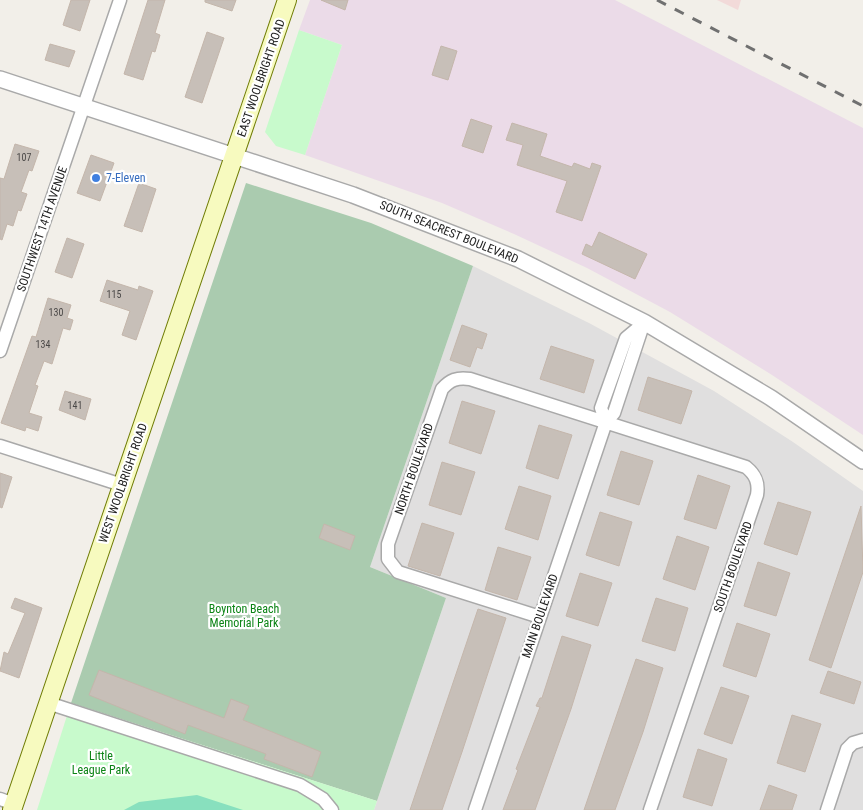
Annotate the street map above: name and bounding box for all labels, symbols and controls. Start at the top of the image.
street label: EAST WOOLBRIGHT ROAD [234,17,288,139]
house number: 107 [17,152,31,163]
street label: SOUTHWEST 14TH AVENUE [14,165,70,293]
place label: 7-Eleven [106,171,146,185]
marker: 7-Eleven [90,172,102,184]
street label: SOUTH SEACREST BOULEVARD [378,198,521,266]
house number: 115 [107,289,121,300]
house number: 130 [49,307,63,318]
house number: 134 [36,339,50,350]
house number: 141 [68,400,82,411]
street label: WEST WOOLBRIGHT ROAD [96,421,150,545]
street label: NORTH BOULEVARD [392,421,436,516]
street label: SOUTH BOULEVARD [711,520,755,614]
street label: MAIN BOULEVARD [519,572,561,660]
park label: Boynton Beach Memorial Park [209,602,279,630]
park label: Little League Park [72,749,131,777]

